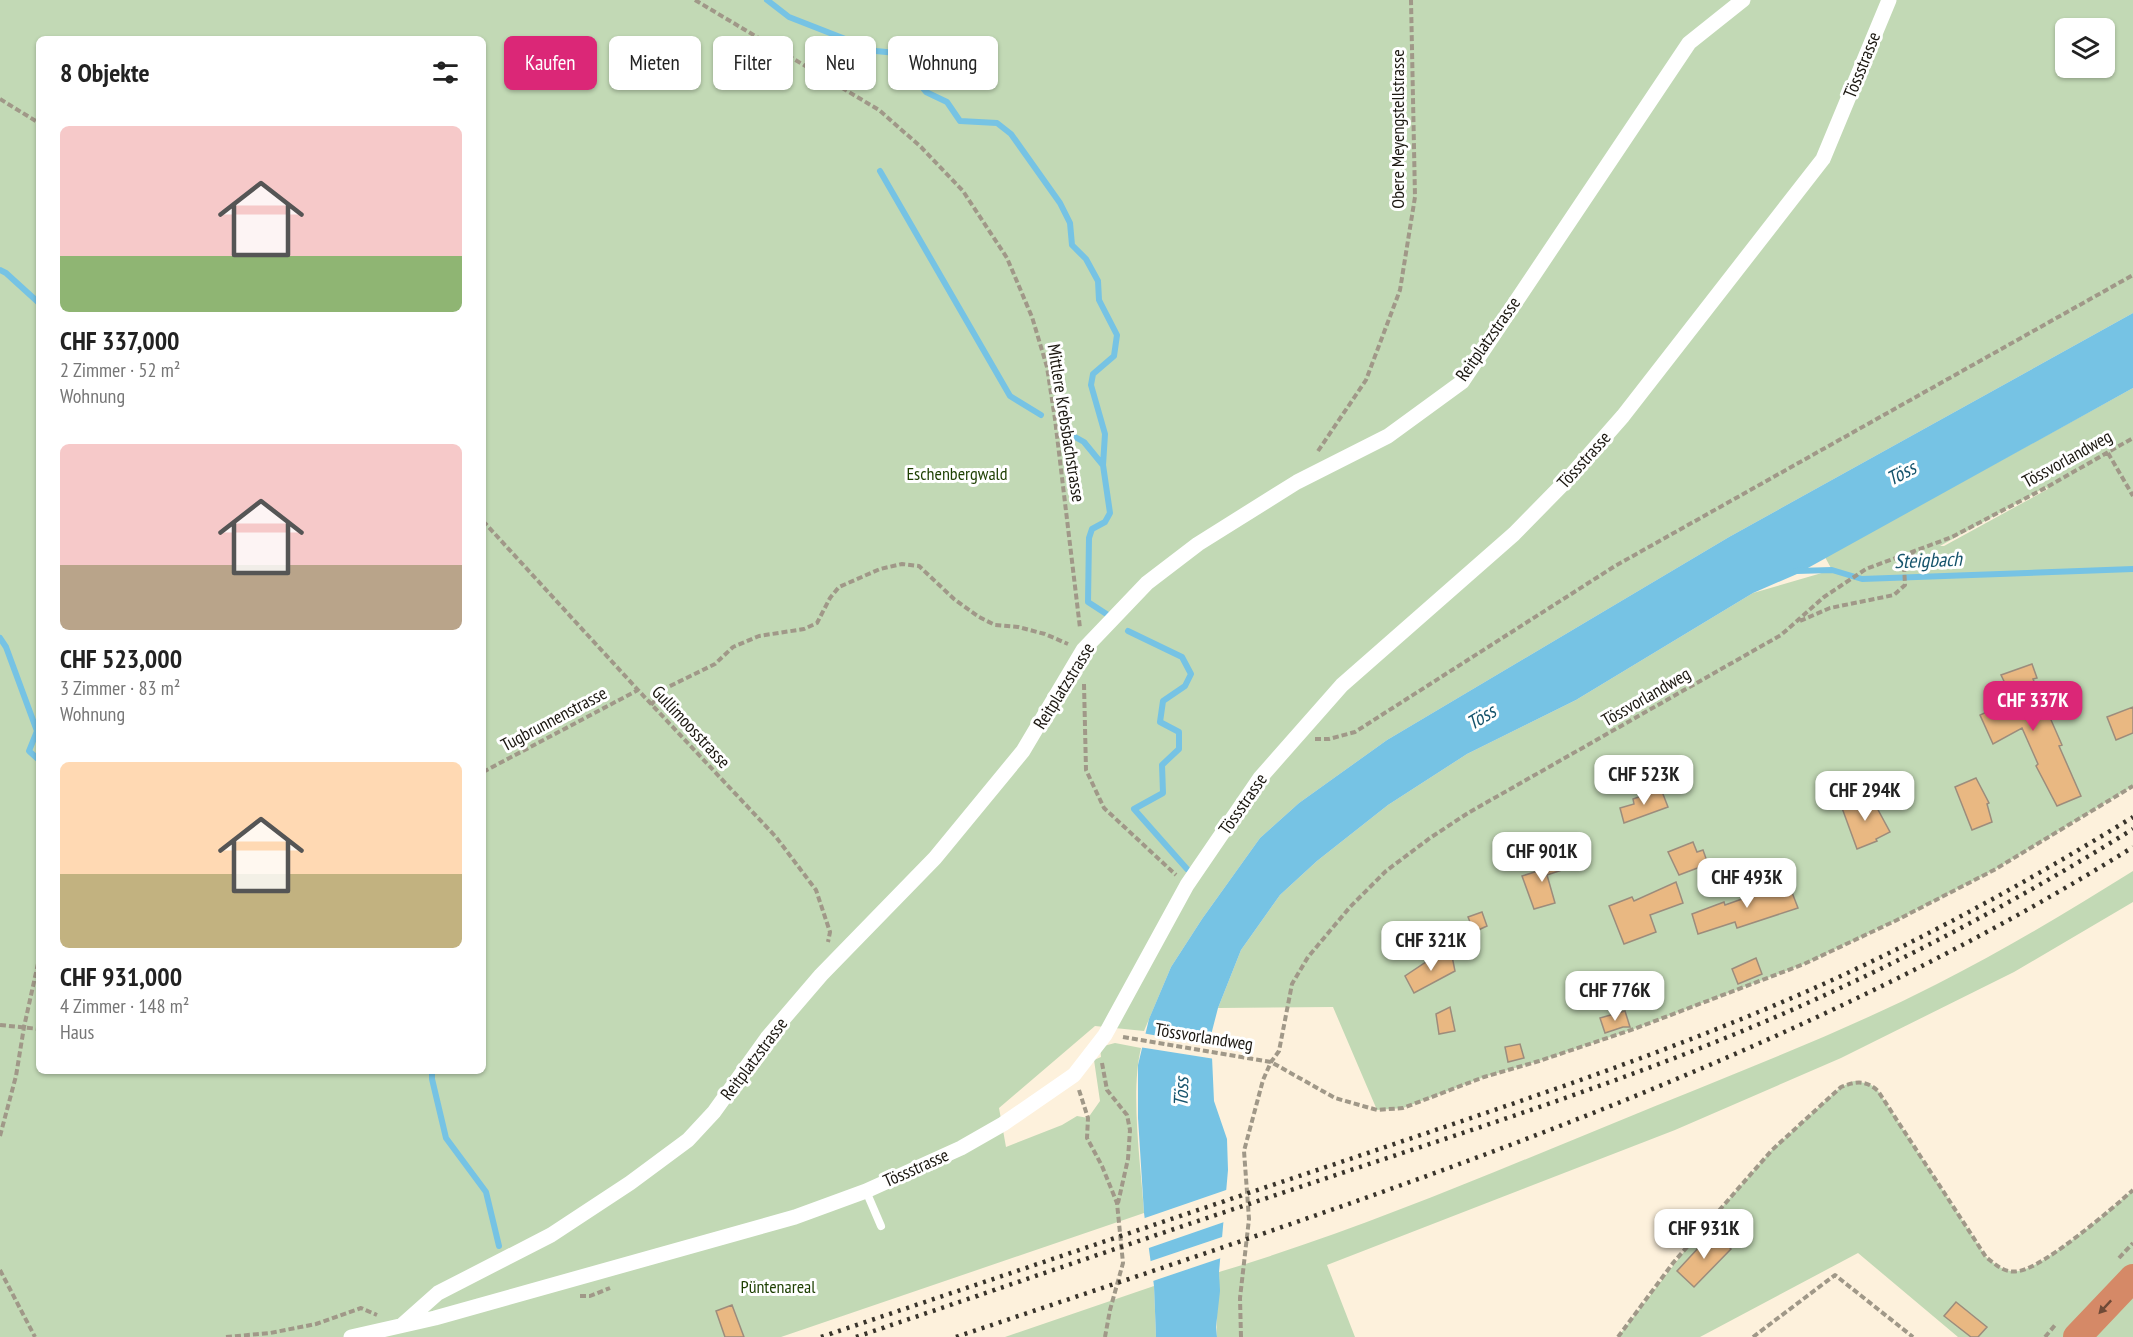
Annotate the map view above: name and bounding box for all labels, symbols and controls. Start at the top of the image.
map controls [2055,18,2115,78]
button: layers [2055,18,2115,78]
street label: Tössstrasse [1838,28,1885,101]
chip: Kaufen [504,36,597,90]
chip: Mieten [609,36,701,90]
chip: Filter [713,36,793,90]
chip: Neu [805,36,876,90]
chip: Wohnung [888,36,998,90]
street label: Obere Meyengstellstrasse [1386,49,1409,209]
text: 8 Objekte [60,56,150,89]
icon: filters [429,56,462,89]
icon: home [207,165,315,273]
street label: Reitplatzstrasse [1450,292,1525,385]
text: CHF 337,000 [60,324,180,357]
street label: Mittlere Krebsbachstrasse [1043,342,1090,504]
text: 2 Zimmer · 52 m² [60,357,180,383]
text: Wohnung [60,383,125,409]
street label: Tössvorlandweg [2018,425,2116,493]
street label: Tössstrasse [1552,426,1615,493]
water label: Töss [1882,454,1922,491]
park label: Eschenbergwald [906,462,1008,485]
icon: home [207,483,315,591]
water label: Steigbach [1894,546,1963,574]
street label: Reitplatzstrasse [1028,638,1099,733]
text: CHF 523,000 [60,642,182,675]
street label: Tössvorlandweg [1597,662,1694,731]
text: 3 Zimmer · 83 m² [60,675,180,701]
street label: Gullimoosstrasse [647,680,736,773]
street label: Tugbrunnenstrasse [497,681,611,756]
pin: CHF 337K [1971,681,2095,732]
text: CHF 337K [1997,687,2069,713]
water label: Töss [1462,697,1502,736]
text: Wohnung [60,701,125,727]
pin: CHF 523K [1582,755,1706,806]
text: CHF 523K [1608,761,1680,787]
street label: Tössstrasse [1213,769,1272,839]
pin: CHF 294K [1803,771,1927,822]
text: CHF 294K [1829,777,1901,803]
icon: home [207,801,315,909]
pin: CHF 901K [1480,832,1604,883]
text: CHF 901K [1506,838,1578,864]
pin: CHF 493K [1685,858,1809,909]
text: CHF 493K [1711,864,1783,890]
pin: CHF 321K [1369,921,1493,972]
text: CHF 321K [1395,927,1467,953]
text: CHF 931,000 [60,960,182,993]
pin: CHF 776K [1553,971,1677,1022]
text: CHF 776K [1579,977,1651,1003]
text: 4 Zimmer · 148 m² [60,993,189,1019]
street label: Reitplatzstrasse [715,1013,792,1105]
street label: Tössvorlandweg [1153,1017,1255,1056]
text: Haus [60,1019,94,1045]
water label: Töss [1167,1075,1195,1107]
street label: Tössstrasse [879,1143,952,1192]
pin: CHF 931K [1642,1209,1766,1260]
text: CHF 931K [1668,1215,1740,1241]
park label: Püntenareal [741,1275,816,1298]
one-way arrow [2098,1300,2112,1315]

